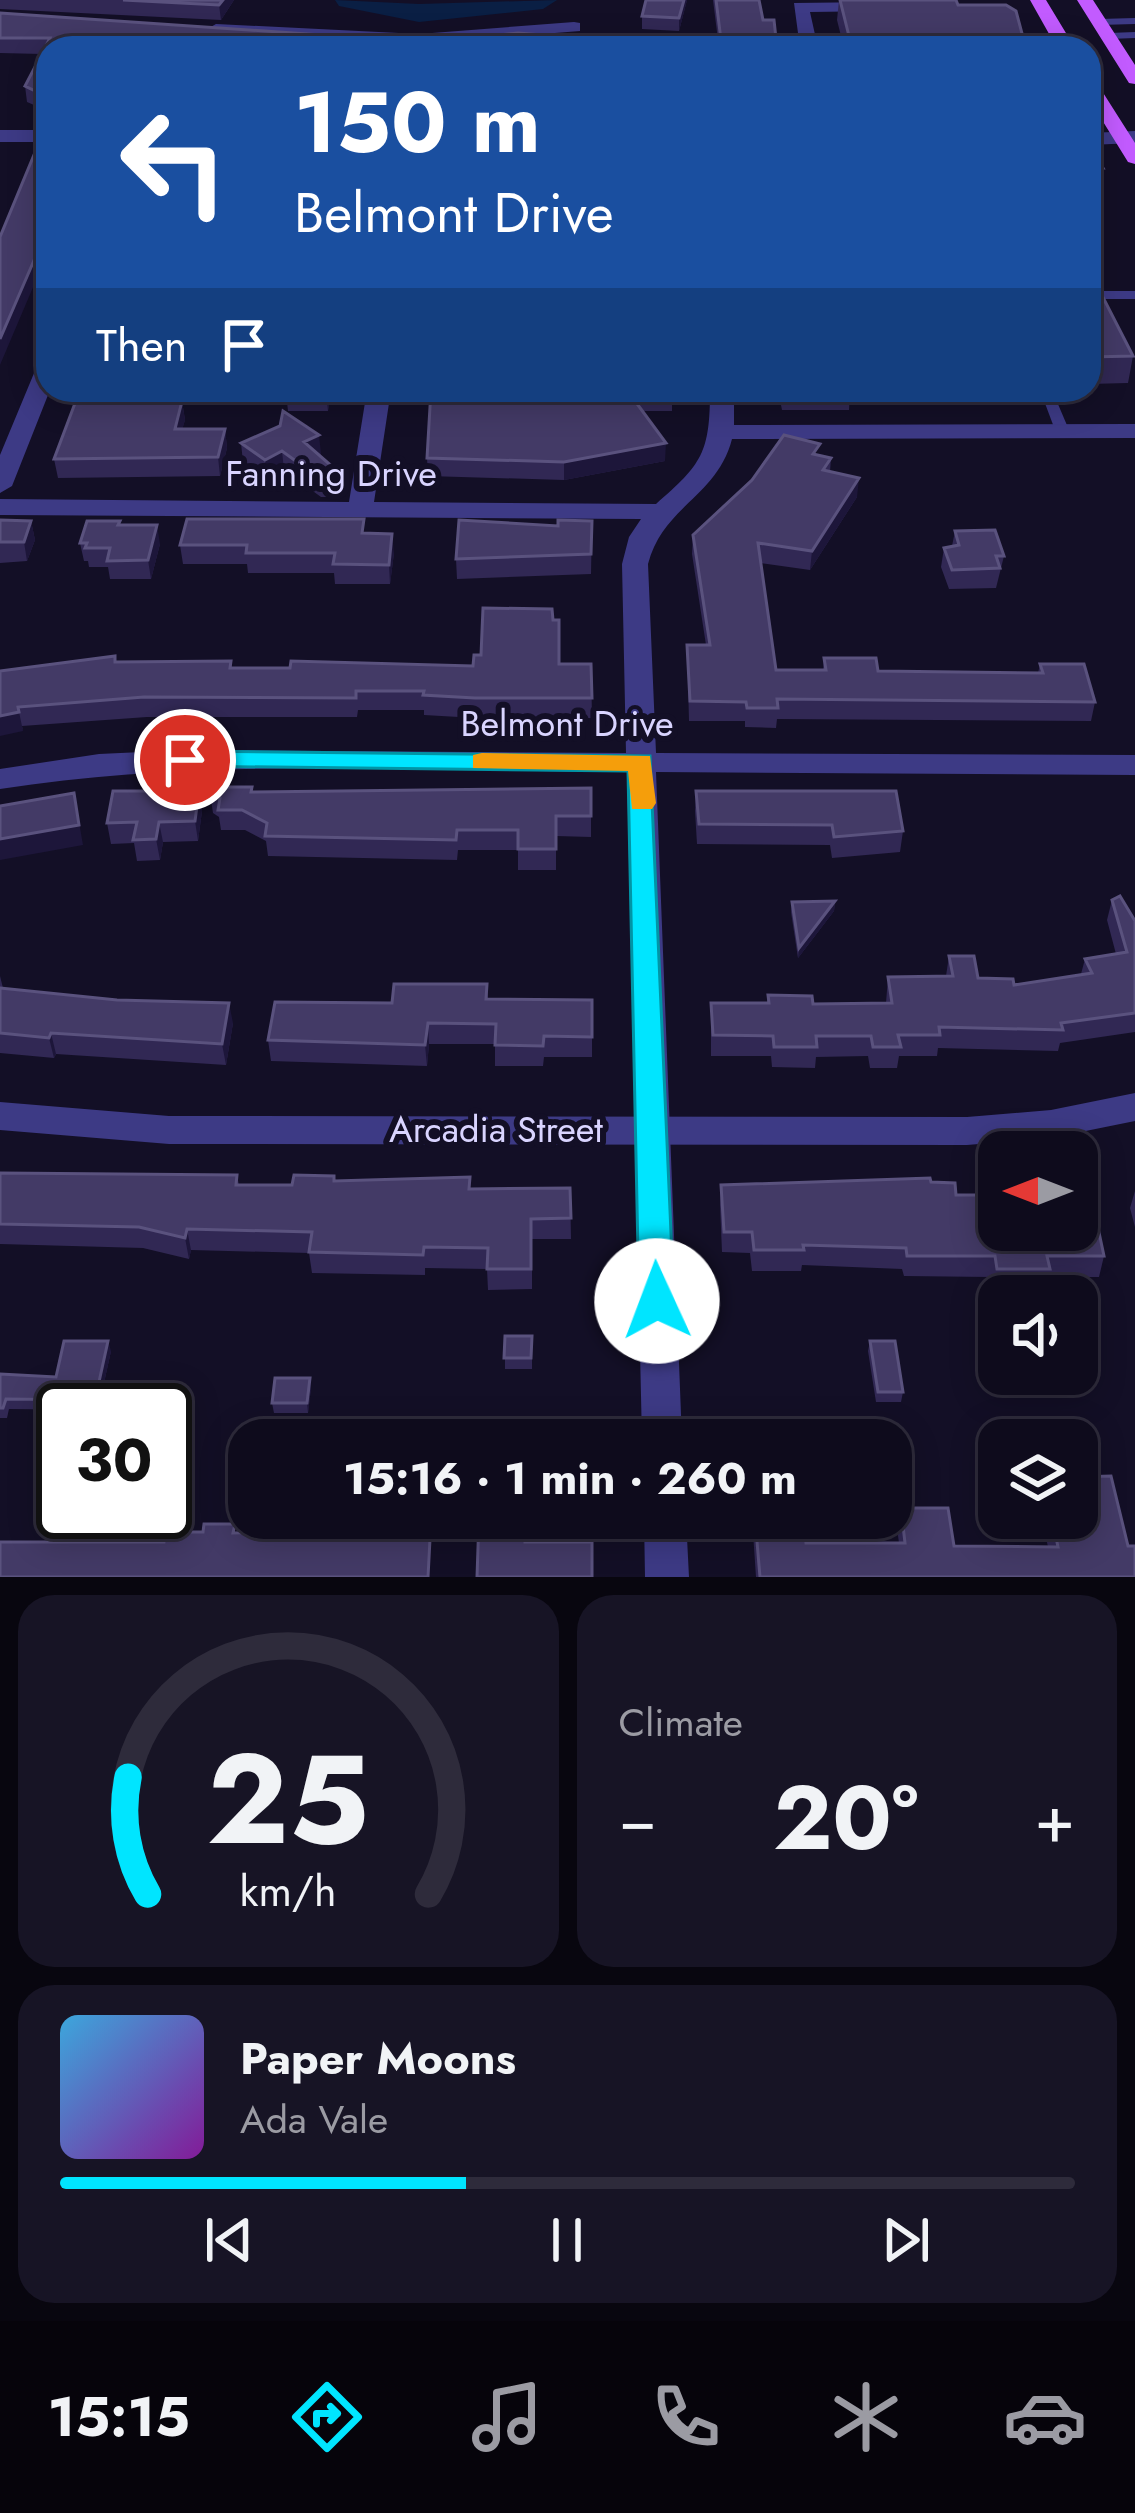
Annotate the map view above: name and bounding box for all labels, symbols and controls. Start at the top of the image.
text: 150 m [294,62,541,184]
icon: left [96,84,252,240]
text: Belmont Drive [294,174,614,252]
icon: arrive [211,312,277,378]
text: Then [96,313,187,378]
street label: Fanning Drive [225,447,437,499]
street label: Belmont Drive [460,697,674,749]
pin [134,709,236,811]
icon: arrive [152,727,218,793]
street label: Arcadia Street [389,1103,603,1155]
north arrow [978,1131,1098,1251]
map controls [978,1131,1098,1539]
position arrow [594,1238,720,1364]
button: sound [978,1275,1098,1395]
speed limit sign: 30 [36,1383,192,1539]
button: layers [978,1419,1098,1539]
text: 15:16 · 1 min · 260 m [343,1446,797,1511]
text: Climate [619,1694,743,1751]
text: 25 [207,1709,369,1890]
text: 20° [773,1753,919,1883]
text: − [619,1771,657,1867]
text: + [1034,1771,1075,1867]
text: km/h [240,1860,337,1922]
text: Paper Moons [240,2026,516,2091]
text: Ada Vale [240,2091,388,2148]
icon: previous [196,2207,262,2273]
icon: pause [534,2207,600,2273]
icon: next [873,2207,939,2273]
icon: directions [285,2375,369,2459]
icon: music [465,2375,549,2459]
icon: phone [644,2375,728,2459]
icon: climate [824,2375,908,2459]
icon: car [1003,2375,1087,2459]
text: 15:15 [48,2378,190,2456]

